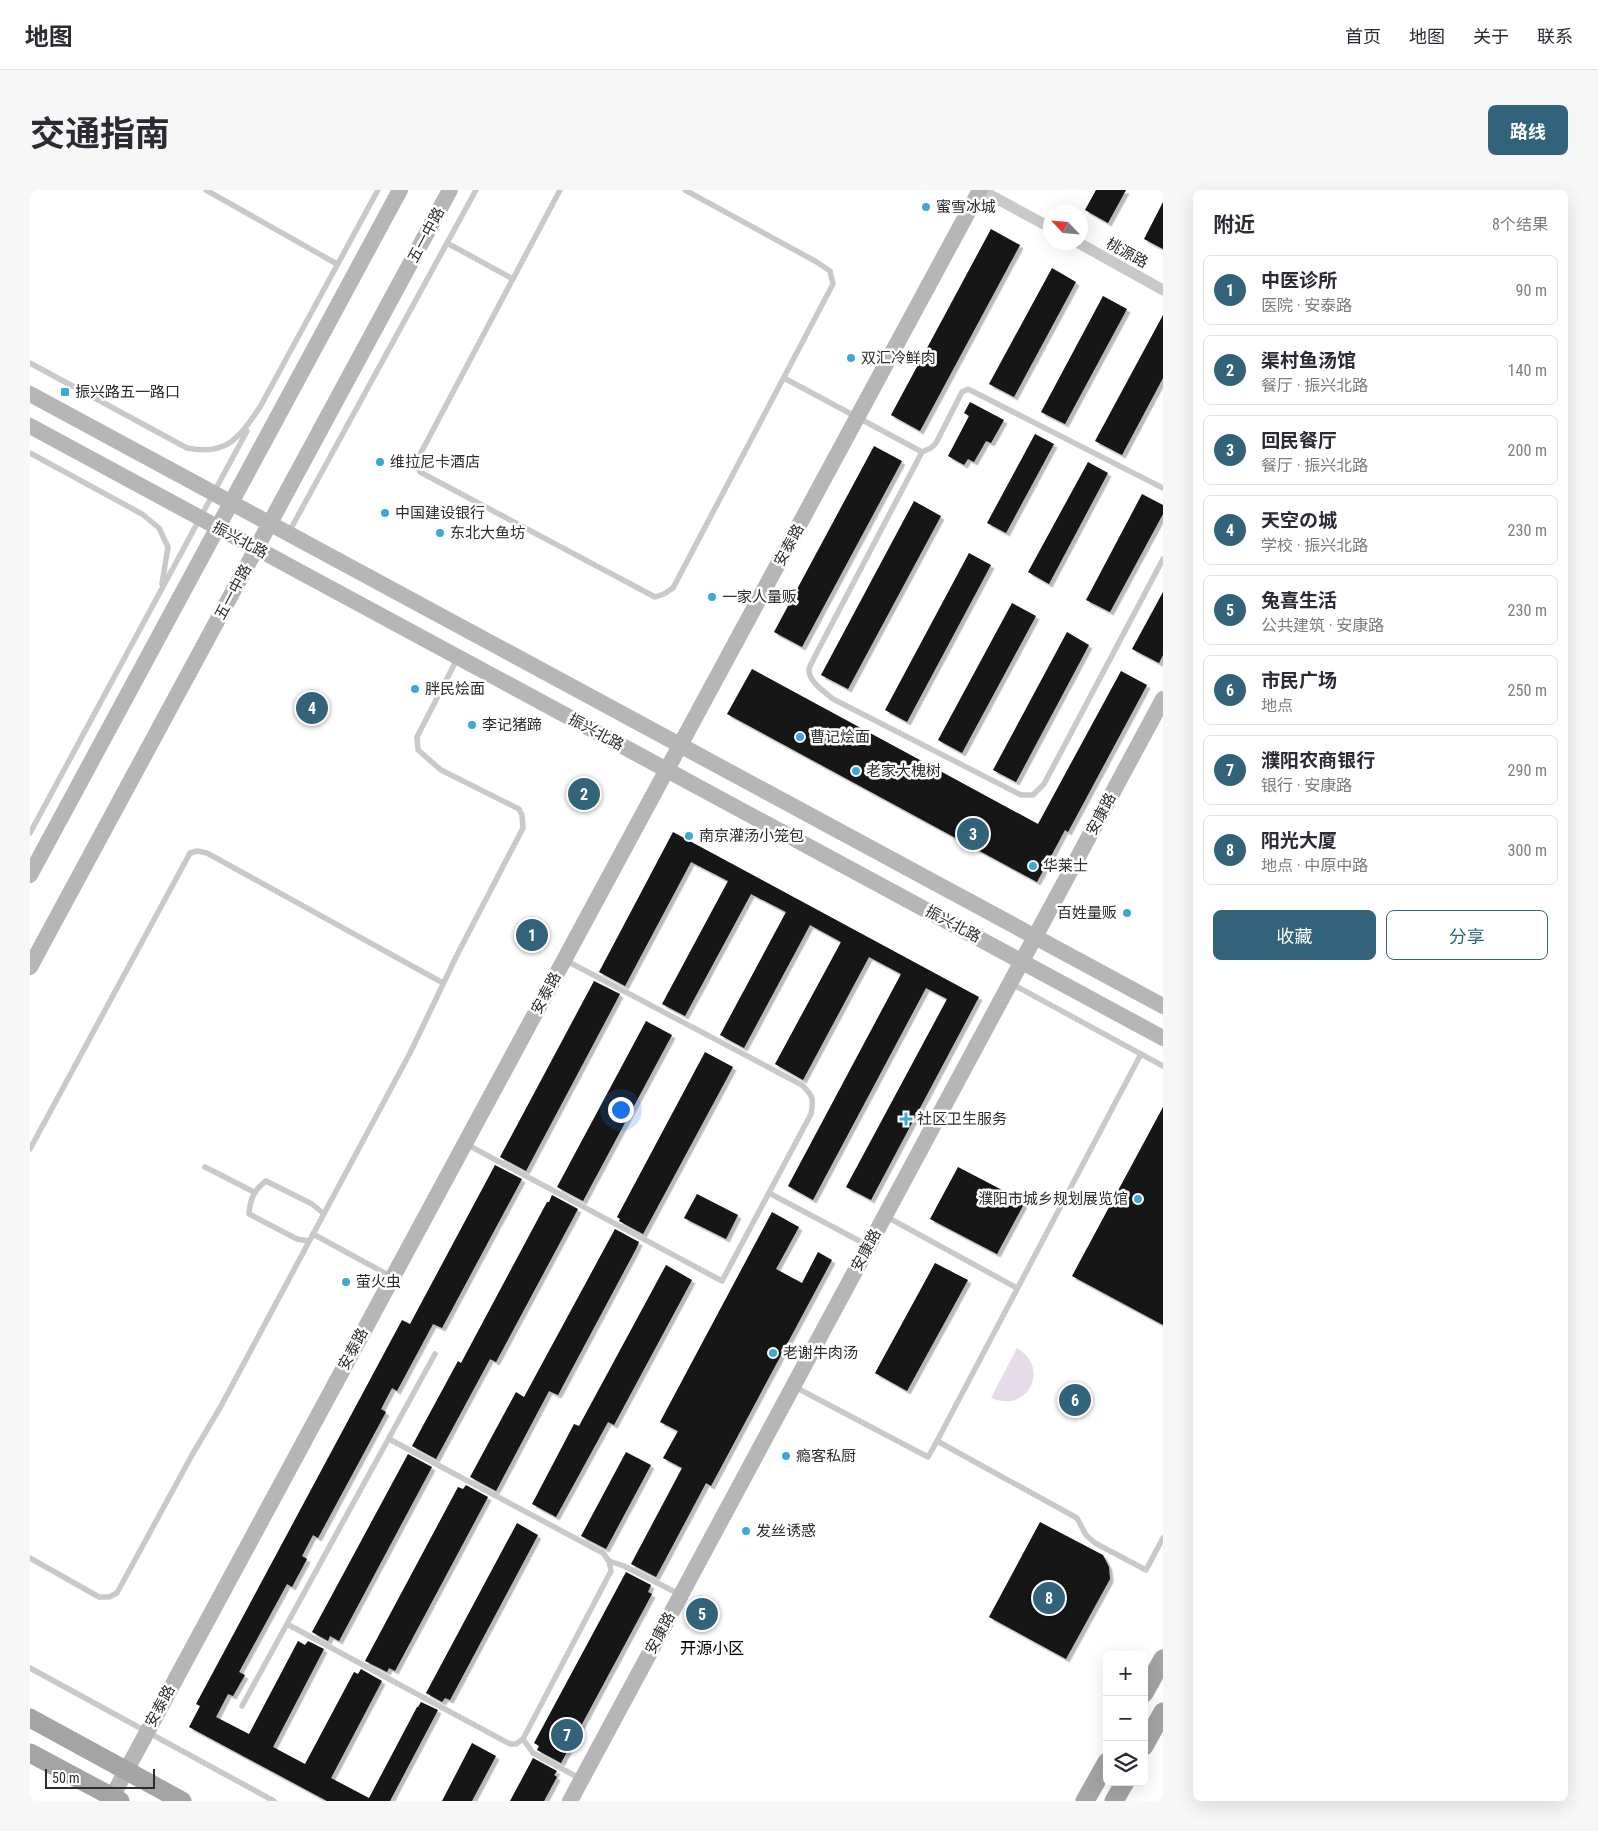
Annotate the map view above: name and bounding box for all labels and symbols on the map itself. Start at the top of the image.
place label: 蜜雪冰城 [936,198,996,216]
marker: 蜜雪冰城 [920,201,932,213]
street label: 五一中路 [404,204,448,266]
north arrow [1043,205,1088,250]
street label: 桃源路 [1103,234,1151,272]
place label: 双汇冷鲜肉 [861,349,936,367]
marker: 双汇冷鲜肉 [845,352,857,364]
place label: 振兴路五一路口 [75,383,180,401]
marker: 振兴路五一路口 [59,386,71,398]
place label: 维拉尼卡酒店 [390,453,480,471]
marker: 维拉尼卡酒店 [374,456,386,468]
place label: 中国建设银行 [395,504,485,522]
marker: 中国建设银行 [379,507,391,519]
street label: 振兴北路 [209,518,271,562]
street label: 安泰路 [770,521,808,569]
place label: 东北大鱼坊 [450,524,525,542]
marker: 东北大鱼坊 [434,527,446,539]
street label: 五一中路 [211,561,255,623]
place label: 一家人量贩 [722,588,797,606]
marker: 一家人量贩 [706,591,718,603]
place label: 胖民烩面 [425,680,485,698]
marker: 胖民烩面 [409,683,421,695]
pin: 4 [296,689,328,727]
street label: 振兴北路 [565,710,627,754]
place label: 李记猪蹄 [482,716,542,734]
marker: 李记猪蹄 [466,719,478,731]
place label: 曹记烩面 [810,728,870,746]
marker: 曹记烩面 [794,731,806,743]
place label: 老家大槐树 [866,762,941,780]
marker: 老家大槐树 [850,765,862,777]
pin: 2 [568,775,600,813]
street label: 安康路 [1082,790,1120,838]
pin: 3 [957,815,989,853]
place label: 南京灌汤小笼包 [699,827,804,845]
marker: 南京灌汤小笼包 [683,830,695,842]
place label: 华莱士 [1043,857,1088,875]
marker: 华莱士 [1027,860,1039,872]
street label: 振兴北路 [922,902,984,946]
place label: 百姓量贩 [1057,904,1117,922]
marker: 百姓量贩 [1121,907,1133,919]
pin: 1 [516,916,548,954]
street label: 安泰路 [527,969,565,1017]
your location [608,1097,634,1123]
place label: 社区卫生服务 [917,1110,1007,1128]
marker: 社区卫生服务 [899,1112,913,1126]
place label: 濮阳市城乡规划展览馆 [978,1190,1128,1208]
marker: 濮阳市城乡规划展览馆 [1132,1193,1144,1205]
street label: 安康路 [847,1226,885,1274]
place label: 萤火虫 [356,1273,401,1291]
marker: 萤火虫 [340,1276,352,1288]
street label: 安泰路 [334,1325,372,1373]
place label: 老谢牛肉汤 [783,1344,858,1362]
marker: 老谢牛肉汤 [767,1347,779,1359]
pin: 6 [1059,1381,1091,1419]
place label: 瘾客私厨 [796,1447,856,1465]
marker: 瘾客私厨 [780,1450,792,1462]
place label: 发丝诱惑 [756,1522,816,1540]
marker: 发丝诱惑 [740,1525,752,1537]
pin: 8 [1033,1579,1065,1617]
pin: 5 [686,1595,718,1633]
street label: 安康路 [641,1609,679,1657]
district label: 开源小区 [680,1639,744,1658]
street label: 安泰路 [141,1682,179,1730]
pin: 7 [551,1716,583,1754]
scale bar [45,1766,155,1789]

